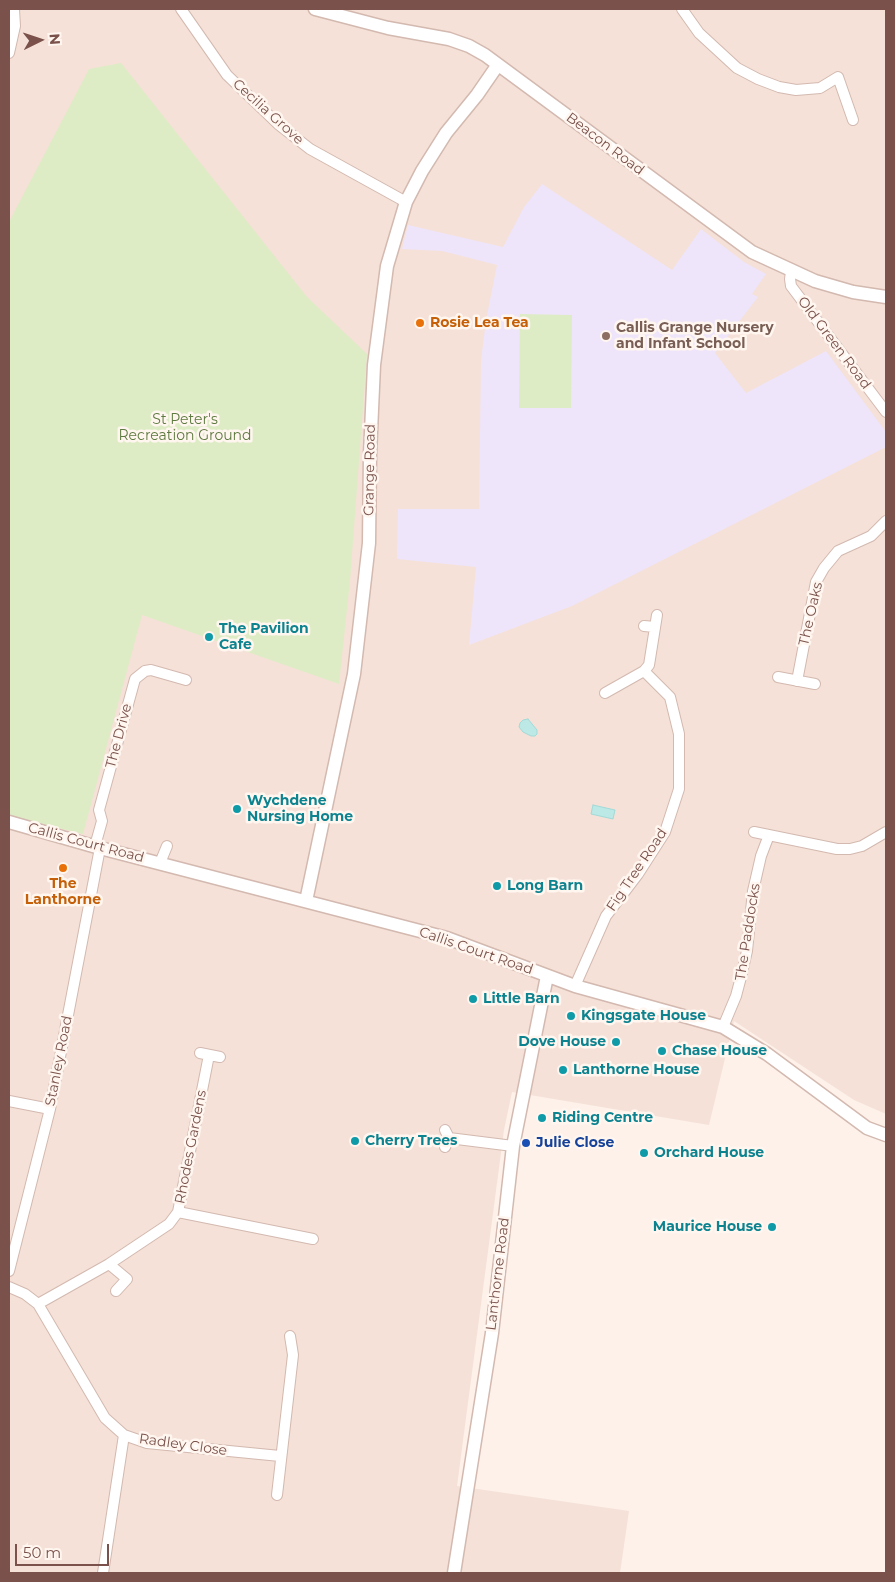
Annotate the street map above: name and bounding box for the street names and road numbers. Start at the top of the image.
street label: Cecilia Grove [229,76,307,148]
street label: Beacon Road [563,109,647,179]
street label: Old Green Road [794,293,874,393]
street label: Grange Road [361,424,379,516]
street label: The Oaks [796,581,826,647]
street label: The Drive [102,702,136,770]
street label: Callis Court Road [26,819,146,867]
street label: Fig Tree Road [603,825,671,915]
street label: The Paddocks [732,882,764,982]
street label: Callis Court Road [417,924,535,978]
street label: Stanley Road [42,1014,76,1108]
street label: Rhodes Gardens [172,1089,210,1205]
street label: Lanthorne Road [483,1217,513,1331]
street label: Radley Close [138,1430,228,1460]

